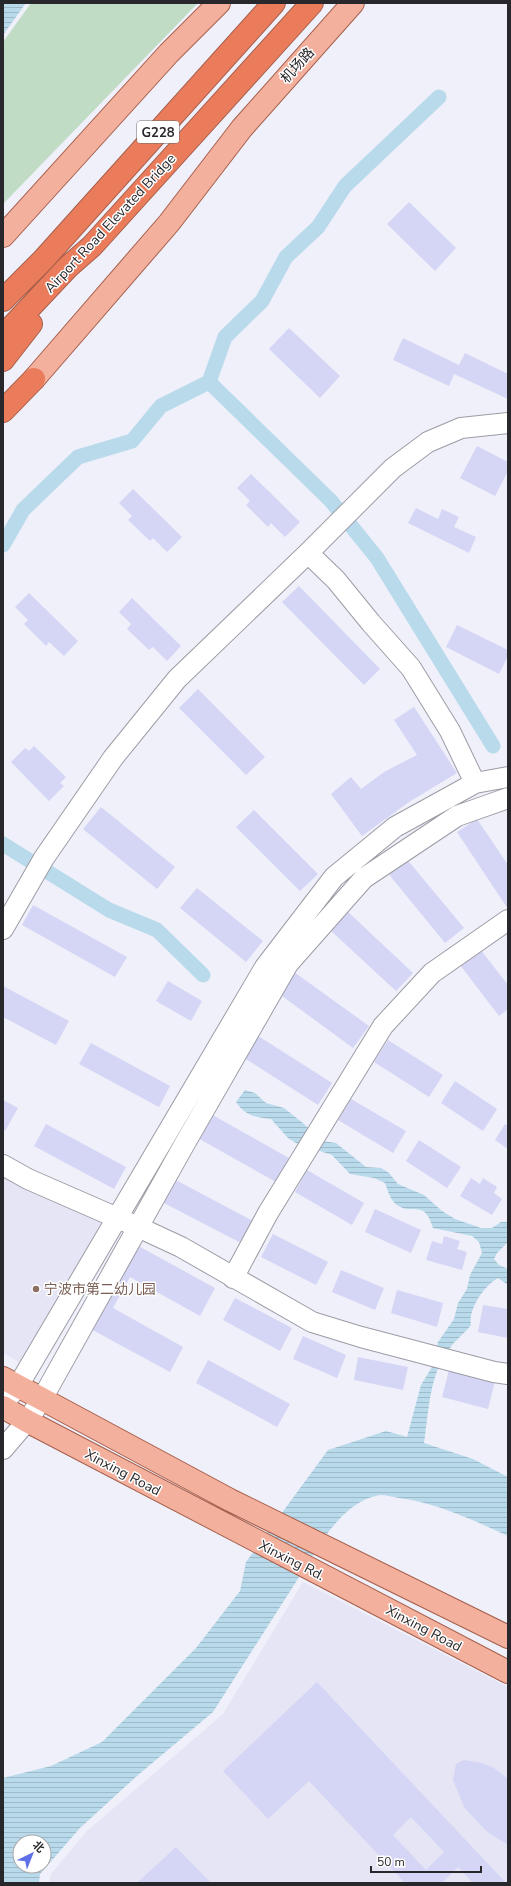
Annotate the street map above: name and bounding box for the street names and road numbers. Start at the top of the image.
street label: 机场路 [276,43,318,87]
road number: G228 [137,121,179,143]
street label: Airport Road Elevated Bridge [41,150,180,297]
street label: Xinxing Road [82,1445,164,1500]
street label: Xinxing Rd. [256,1536,328,1585]
street label: Xinxing Road [383,1601,465,1656]

